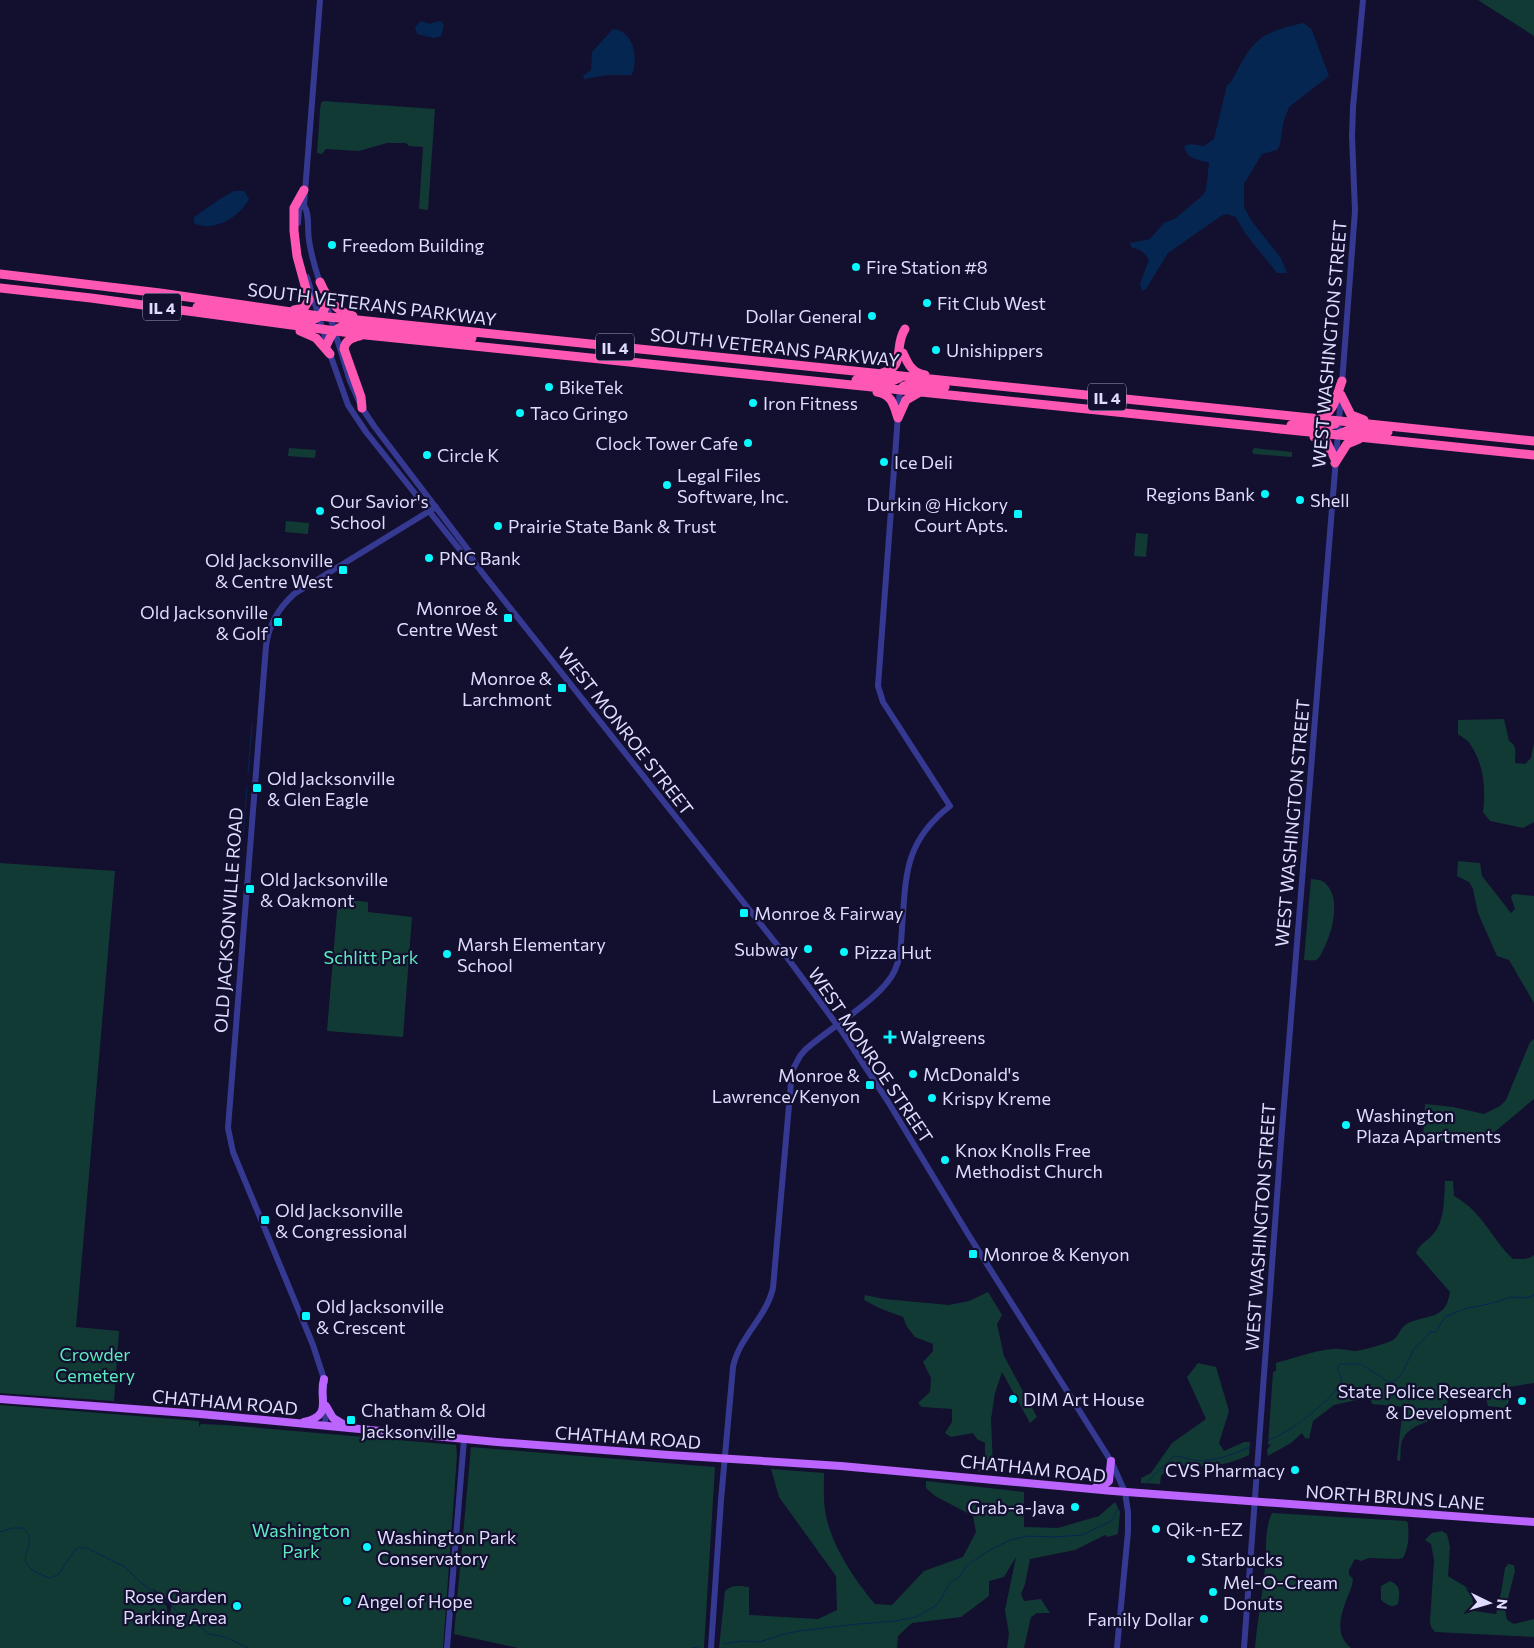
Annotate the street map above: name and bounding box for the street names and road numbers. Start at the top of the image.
street label: WEST WASHINGTON STREET [1307,219,1351,469]
street label: SOUTH VETERANS PARKWAY [246,278,498,330]
road number: IL 4 [143,294,181,320]
street label: SOUTH VETERANS PARKWAY [649,323,901,371]
road number: IL 4 [596,334,634,361]
road number: IL 4 [1088,384,1126,411]
street label: WEST MONROE STREET [554,643,698,819]
street label: WEST WASHINGTON STREET [1270,698,1314,948]
street label: OLD JACKSONVILLE ROAD [209,807,247,1033]
street label: WEST MONROE STREET [804,963,938,1147]
street label: WEST WASHINGTON STREET [1240,1102,1280,1352]
street label: CHATHAM ROAD [151,1385,299,1419]
street label: CHATHAM ROAD [554,1421,702,1453]
street label: CHATHAM ROAD [959,1449,1107,1487]
street label: NORTH BRUNS LANE [1305,1480,1485,1514]

